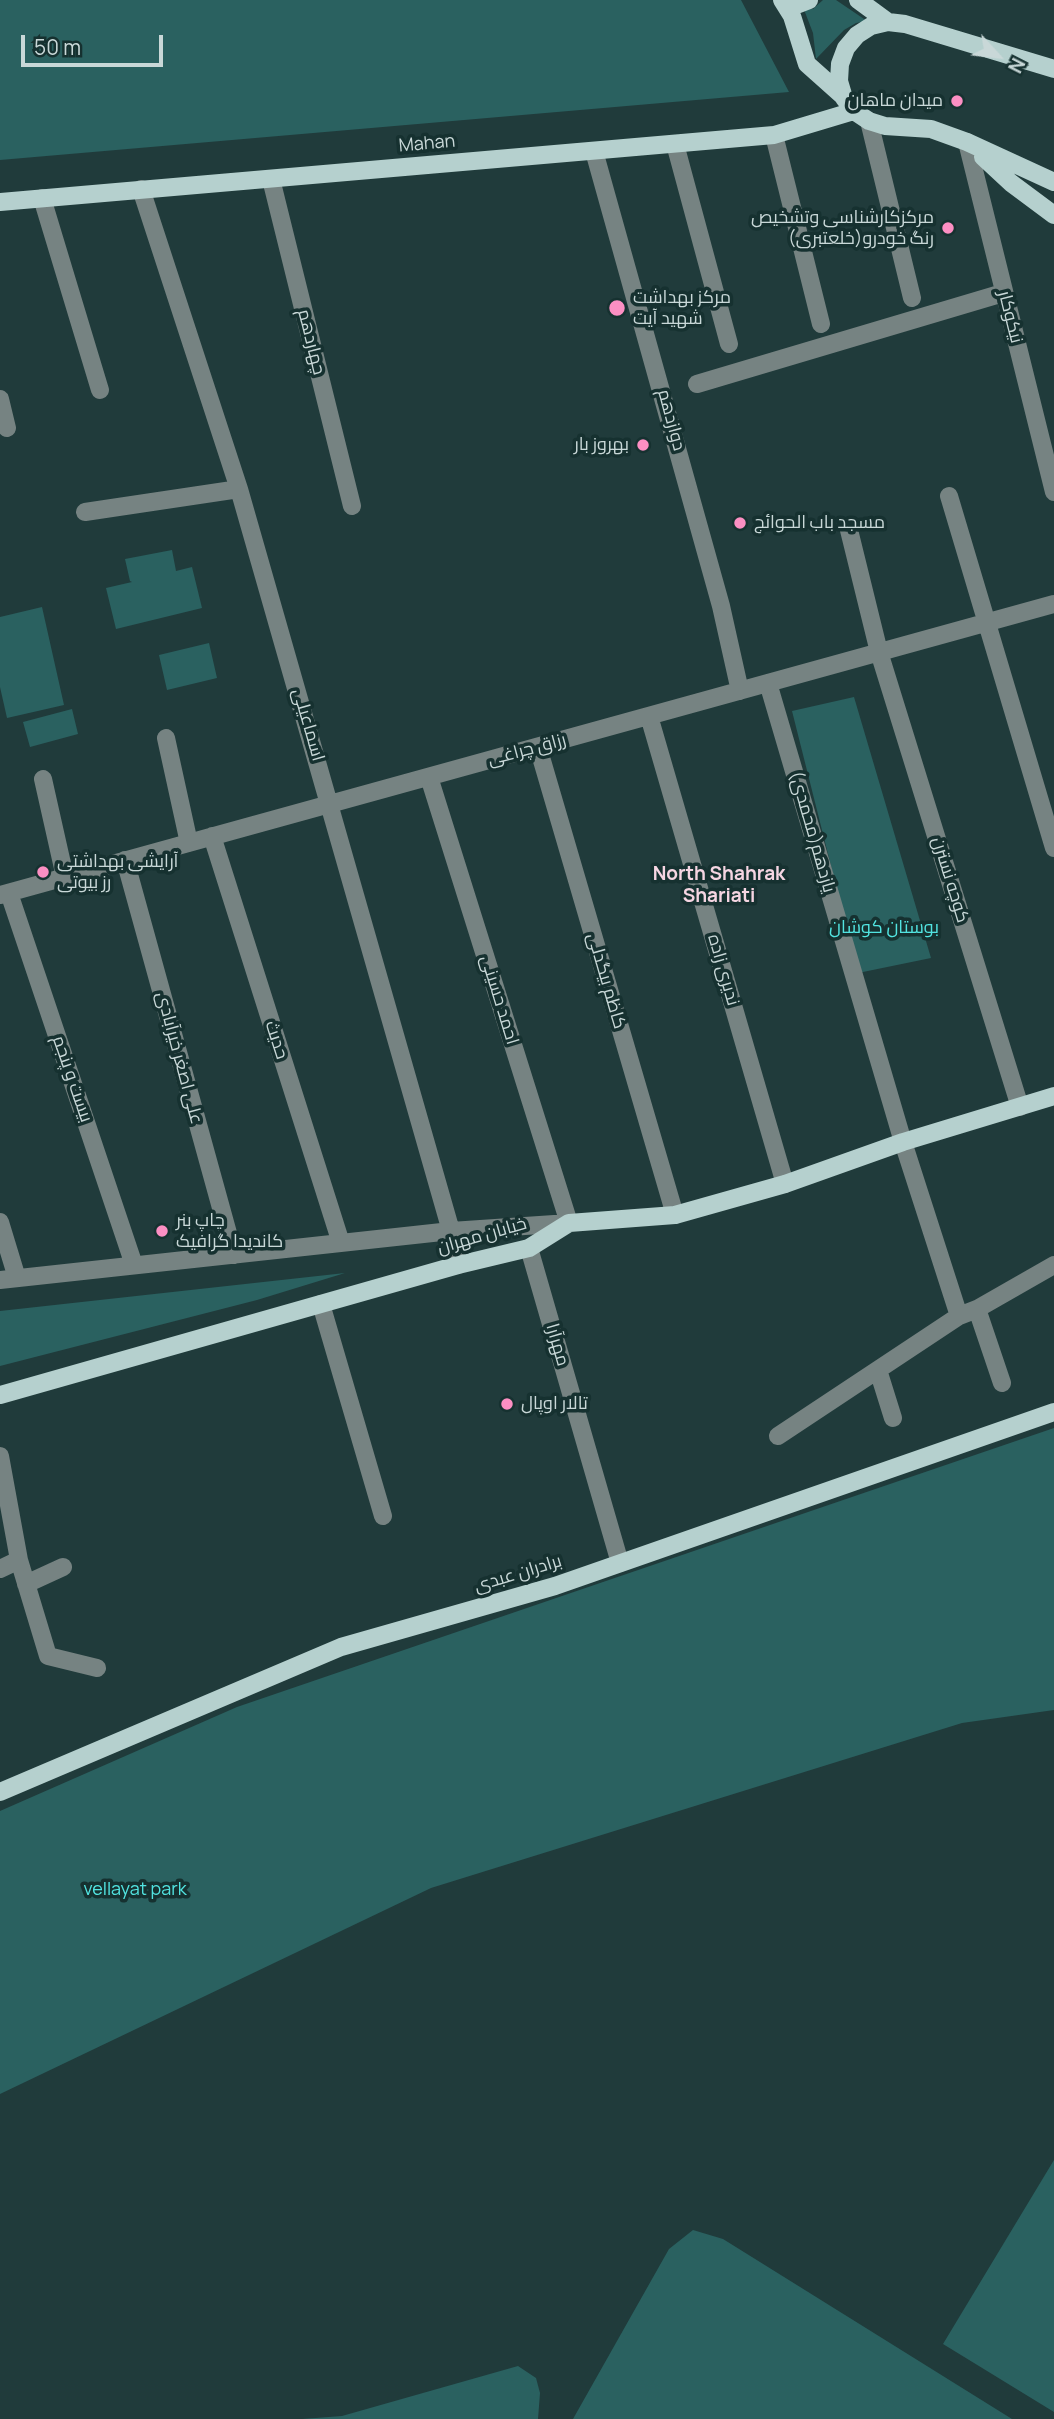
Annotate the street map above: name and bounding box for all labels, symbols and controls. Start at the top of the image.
scale bar [24,21,166,65]
north arrow [963,21,1033,91]
text: 50 m [34,33,81,61]
text: N [1002,54,1031,78]
place label: میدان ماهان [848,90,943,112]
marker: میدان ماهان [949,93,965,109]
street label: Mahan [398,131,456,157]
place label: مرکزکارشناسی وتشخیص رنگ خودرو(خلعتبری) [751,207,934,249]
marker: مرکزکارشناسی وتشخیص رنگ خودرو(خلعتبری) [940,220,956,236]
place label: مرکز بهداشت شهید آیت [633,287,731,330]
street label: نیکوکار [993,288,1027,346]
marker: مرکز بهداشت شهید آیت [607,298,627,318]
street label: چهاردهم [292,307,330,377]
street label: دوازدهم [652,387,690,453]
place label: بهروز بار [574,434,629,456]
marker: بهروز بار [635,437,651,453]
place label: مسجد باب الحوائج [754,512,885,534]
marker: مسجد باب الحوائج [732,515,748,531]
street label: اسماعیلی [287,686,329,764]
street label: رزاق چراغی [485,729,569,771]
street label: یازدهم(محمدی) [784,769,840,895]
street label: کوچه نسترن [927,834,973,926]
place label: آرایشی بهداشتی رز بیوتی [57,851,178,894]
marker: آرایشی بهداشتی رز بیوتی [35,864,51,880]
district label: North Shahrak Shariati [653,864,785,908]
park label: بوستان کوشان [829,917,939,939]
street label: کاظم بیگدلی [582,931,630,1031]
street label: ندیری زاده [703,932,743,1008]
street label: احمد حسینی [475,953,523,1047]
street label: علی اصغر خیرآبادی [151,989,207,1127]
street label: حدیث [260,1018,292,1062]
street label: بیست و پنجم [47,1033,97,1125]
place label: چاپ بنر کاندیدا گرافیک [176,1210,283,1252]
street label: خیابان مهران [435,1213,529,1259]
marker: چاپ بنر کاندیدا گرافیک [154,1223,170,1239]
street label: مهرآرا [541,1321,573,1369]
place label: تالار اوپال [521,1393,588,1415]
marker: تالار اوپال [499,1396,515,1412]
street label: برادران عبدی [472,1550,564,1598]
park label: vellayat park [83,1879,187,1901]

